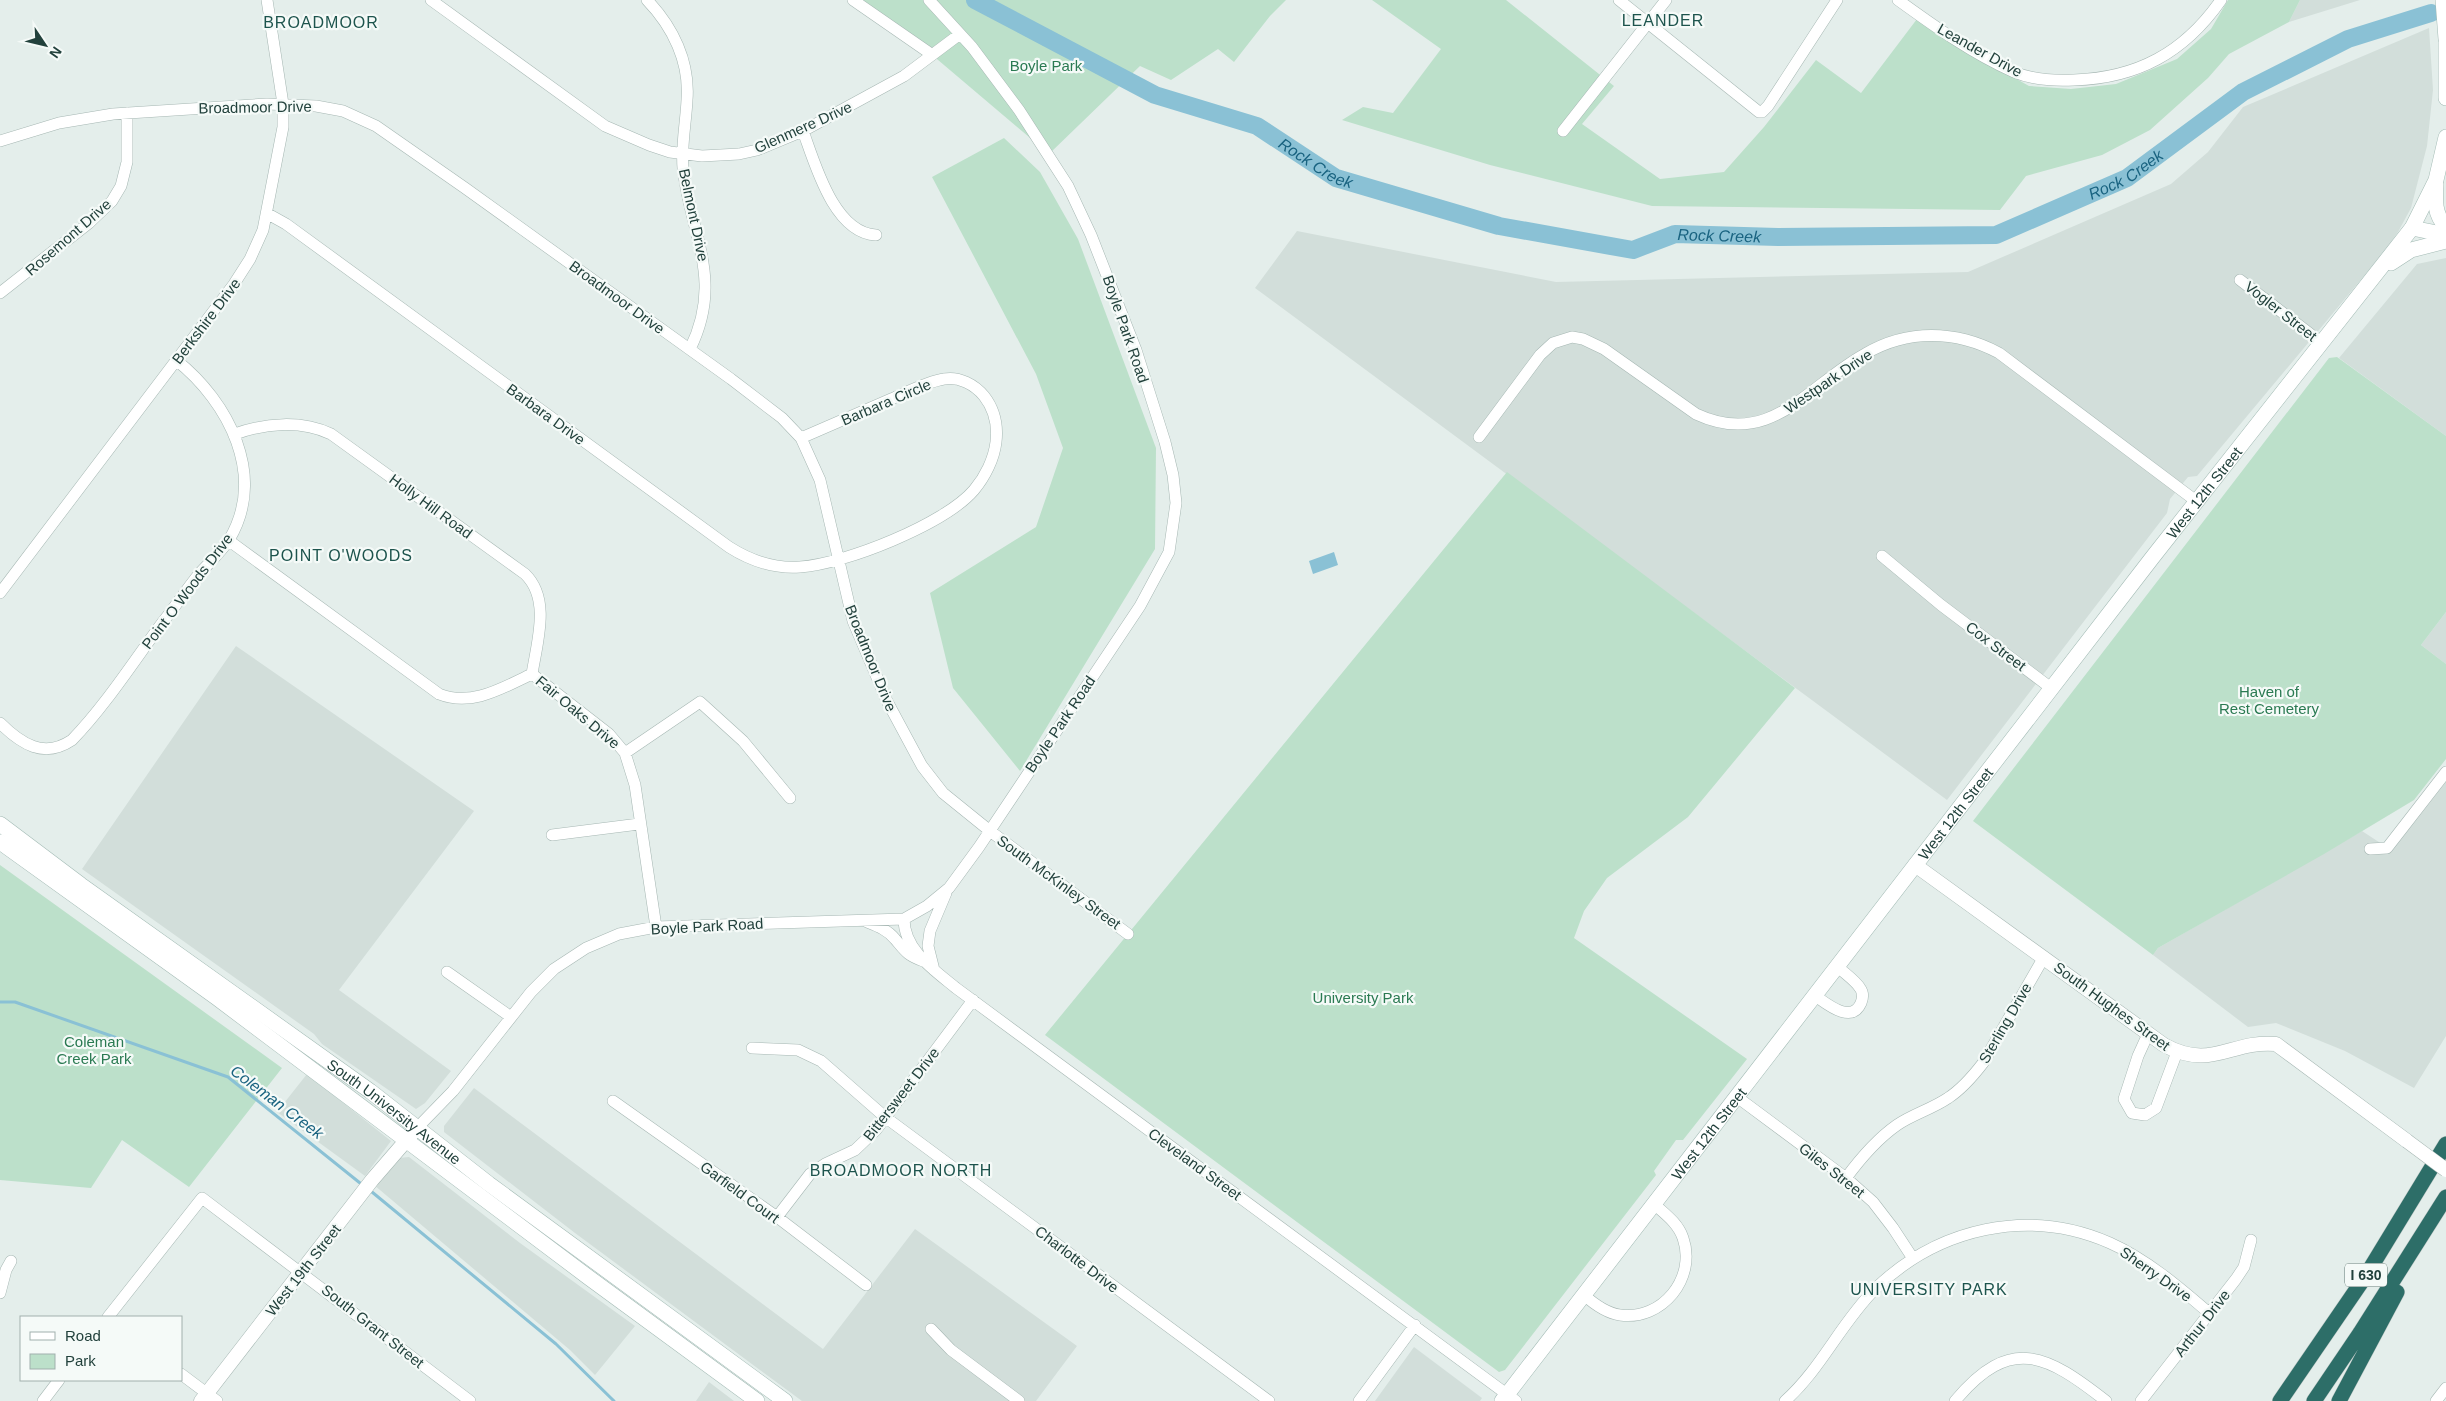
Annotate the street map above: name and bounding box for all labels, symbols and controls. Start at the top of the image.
district label: LEANDER [1622,12,1704,29]
district label: BROADMOOR [263,14,379,31]
north arrow [20,20,70,70]
street label: Leander Drive [1935,20,2025,80]
text: N [46,44,65,61]
park label: Boyle Park [1010,57,1083,74]
street label: Broadmoor Drive [198,98,312,116]
street label: Glenmere Drive [752,98,854,156]
water label: Rock Creek [1276,134,1356,191]
water label: Rock Creek [2086,145,2167,202]
street label: Belmont Drive [676,167,712,263]
street label: Rosemont Drive [22,195,114,279]
water label: Rock Creek [1677,226,1762,245]
street label: Broadmoor Drive [566,257,668,337]
street label: Boyle Park Road [1100,273,1152,385]
street label: Berkshire Drive [168,275,244,367]
street label: Vogler Street [2242,278,2321,345]
street label: Westpark Drive [1781,345,1875,417]
street label: Barbara Circle [839,375,933,429]
street label: Barbara Drive [504,380,588,448]
street label: West 12th Street [2163,443,2245,541]
street label: Holly Hill Road [386,470,476,542]
street label: Point O Woods Drive [138,530,236,652]
district label: POINT O'WOODS [269,547,413,564]
street label: Broadmoor Drive [842,602,900,714]
street label: Cox Street [1963,618,2030,675]
street label: Fair Oaks Drive [533,672,623,752]
street label: Boyle Park Road [1021,673,1099,775]
park label: Haven of Rest Cemetery [2219,683,2320,717]
street label: West 12th Street [1914,763,1996,863]
street label: South McKinley Street [994,832,1125,933]
street label: Boyle Park Road [650,915,764,937]
street label: South Hughes Street [2051,958,2174,1054]
street label: Sterling Drive [1975,980,2035,1066]
park label: University Park [1313,989,1414,1006]
park label: Coleman Creek Park [56,1033,132,1067]
street label: Bittersweet Drive [859,1044,943,1144]
street label: South University Avenue [324,1055,465,1167]
water label: Coleman Creek [227,1062,327,1143]
street label: West 12th Street [1668,1083,1750,1183]
street label: Cleveland Street [1145,1125,1246,1204]
street label: Giles Street [1796,1139,1869,1201]
street label: Garfield Court [697,1158,783,1227]
district label: BROADMOOR NORTH [810,1162,992,1179]
street label: West 19th Street [262,1220,345,1319]
street label: Charlotte Drive [1032,1222,1122,1296]
street label: Sherry Drive [2117,1243,2195,1305]
road number: I 630 [2345,1264,2387,1286]
street label: South Grant Street [318,1281,428,1372]
district label: UNIVERSITY PARK [1850,1281,2008,1298]
street label: Arthur Drive [2171,1286,2233,1360]
legend [20,1316,182,1381]
text: Road [65,1327,101,1344]
text: Park [65,1352,96,1369]

